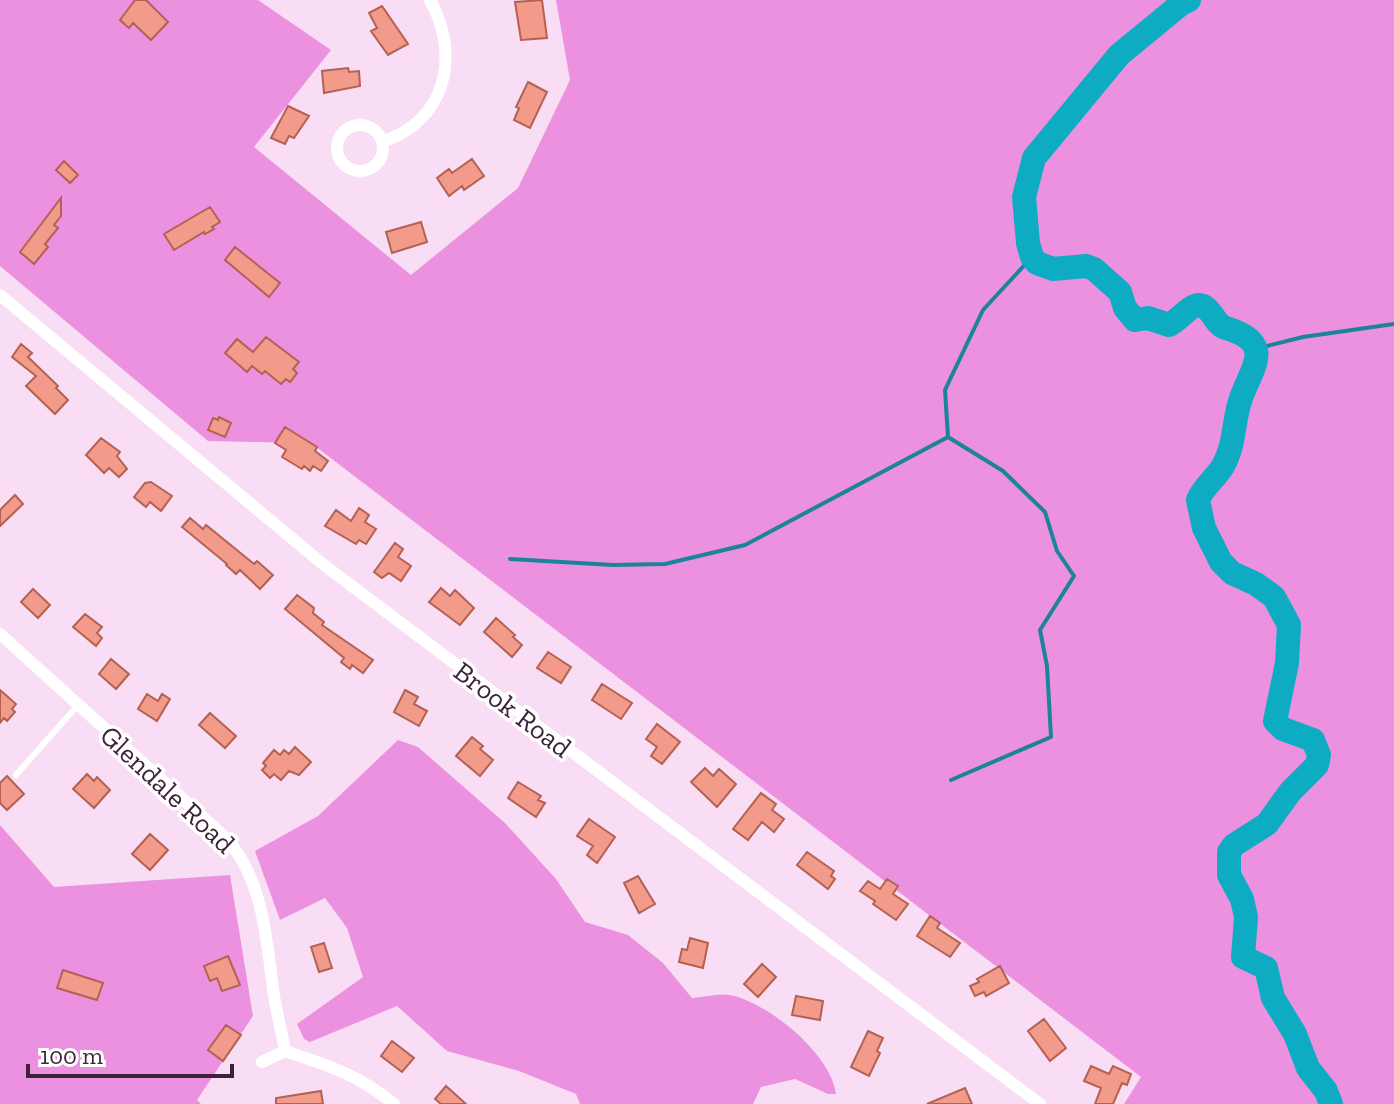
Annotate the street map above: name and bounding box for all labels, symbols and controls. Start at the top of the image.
street label: Brook Road [447,655,578,764]
street label: Glendale Road [93,719,242,860]
scale bar [28,1028,232,1078]
text: 100 m [40,1041,103,1070]

